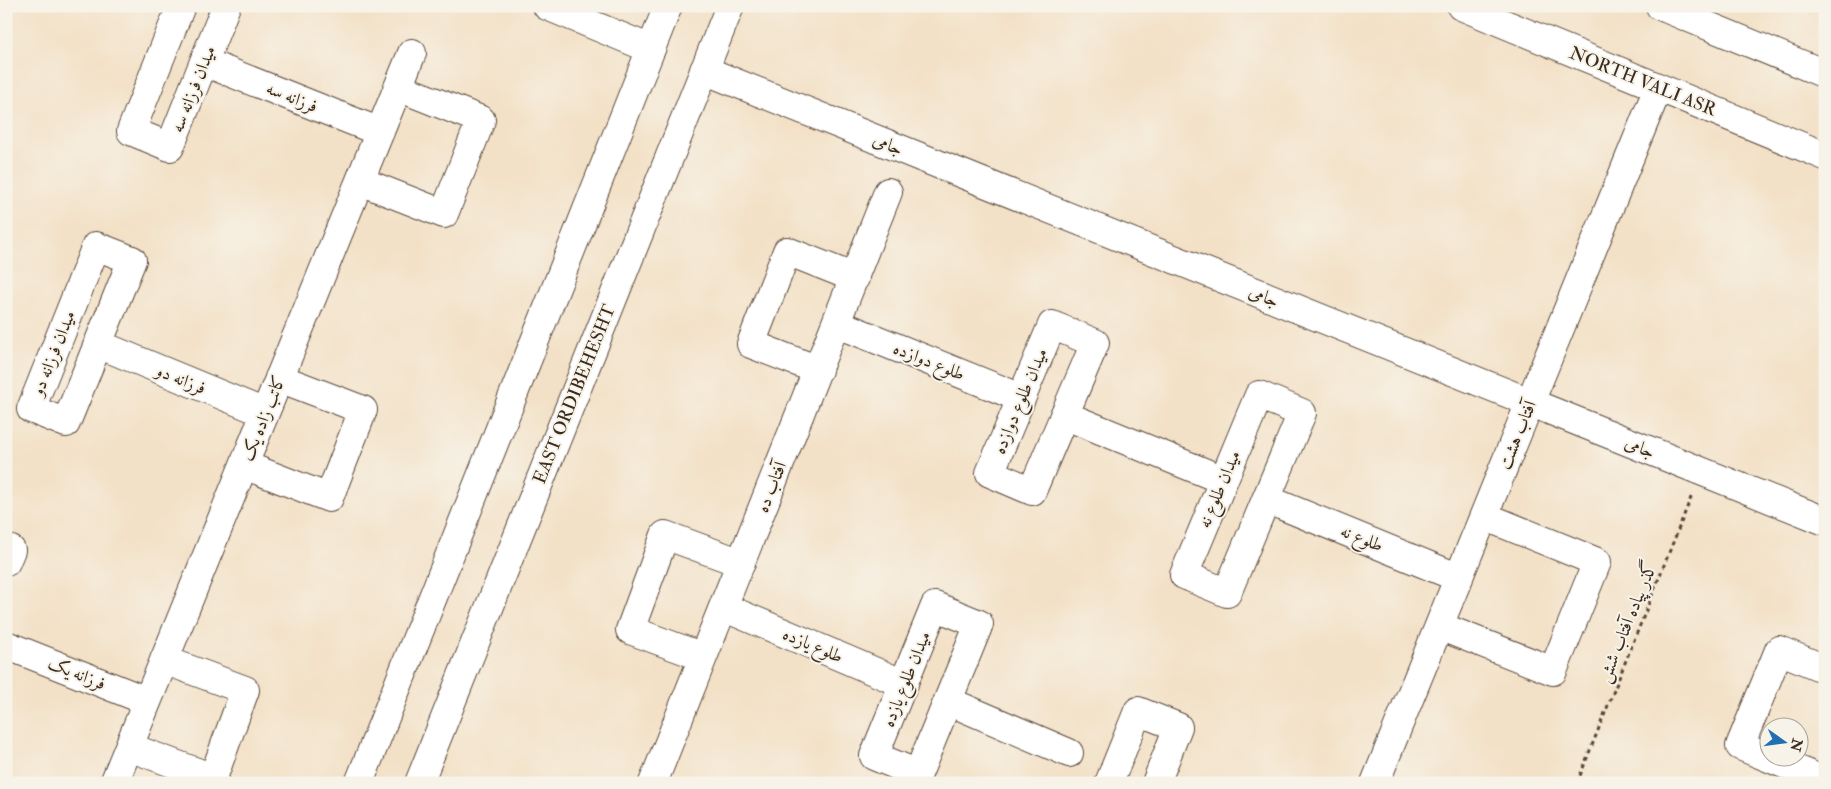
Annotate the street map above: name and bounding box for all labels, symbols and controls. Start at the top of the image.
street label: NORTH VALI ASR [1566,41,1721,122]
street label: میدان فرزانه سه [166,42,221,136]
street label: فرزانه سه [263,77,321,118]
street label: جامی [869,128,906,161]
street label: جامی [1245,280,1282,313]
street label: EAST ORDIBEHESHT [528,301,621,487]
street label: میدان فرزانه دو [25,307,81,401]
street label: طلوع دوازده [889,337,968,389]
street label: میدان طلوع دوازده [988,345,1056,459]
street label: فرزانه دو [151,358,209,400]
street label: کاتب زاده یک [236,372,291,465]
street label: آفتاب هشت [1493,395,1542,473]
street label: جامی [1621,431,1658,464]
street label: میدان طلوع نه [1193,447,1249,533]
street label: آفتاب ده [751,456,793,516]
street label: طلوع نه [1336,520,1387,560]
street label: گذر پیاده آفتاب شش [1591,557,1664,687]
street label: طلوع یازده [778,622,847,671]
street label: میدان طلوع یازده [877,628,939,732]
street label: فرزانه یک [45,651,109,695]
north arrow [1758,716,1808,766]
text: N [1786,736,1806,754]

